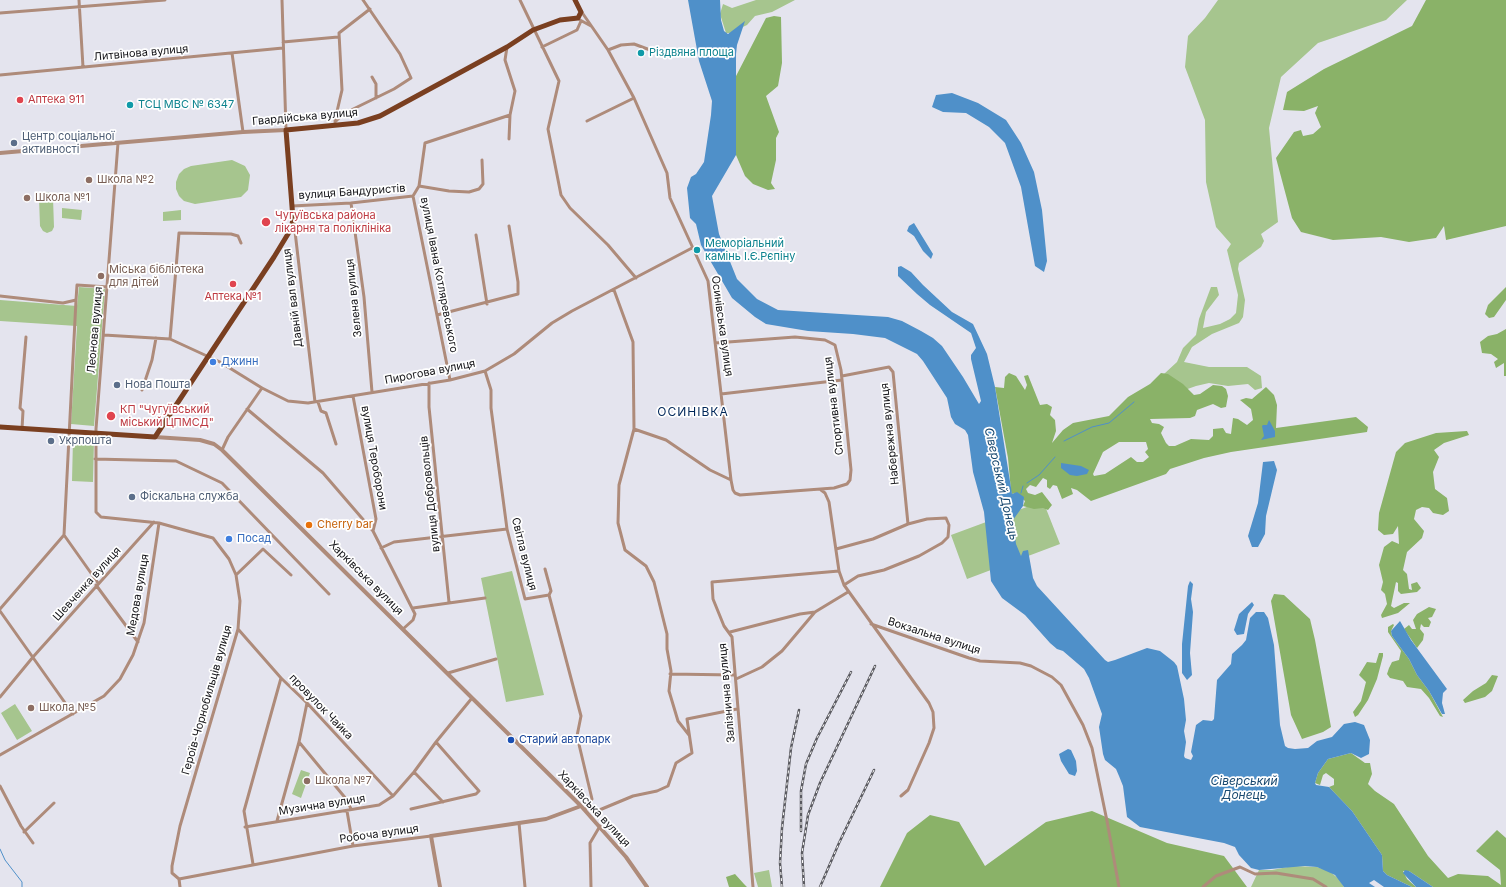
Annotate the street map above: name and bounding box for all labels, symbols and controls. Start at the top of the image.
street label: Литвінова вулиця [93,42,189,64]
place label: Різдвяна площа [649,46,734,60]
marker: Різдвяна площа [636,48,646,58]
place label: Аптека 911 [28,93,84,107]
marker: Аптека 911 [15,95,25,105]
place label: ТСЦ МВС № 6347 [138,98,234,112]
marker: ТСЦ МВС № 6347 [125,100,135,110]
street label: Гвардійська вулиця [252,106,358,128]
place label: Центр соціальної активності [22,130,114,156]
marker: Центр соціальної активності [9,138,19,148]
place label: Школа №2 [97,173,154,187]
marker: Школа №2 [84,175,94,185]
street label: вулиця Бандуристів [298,182,406,202]
place label: Школа №1 [35,191,90,205]
marker: Школа №1 [22,193,32,203]
street label: вулиця Івана Котляревського [417,196,461,354]
place label: Чугуївська района лікарня та поліклініка [275,209,391,235]
marker: Чугуївська района лікарня та поліклініка [260,216,272,228]
place label: Меморіальний камінь І.Є.Рєпіну [705,237,795,263]
marker: Меморіальний камінь І.Є.Рєпіну [692,245,702,255]
street label: Давній вал вулиця [280,248,306,348]
street label: Зелена вулиця [343,258,365,338]
place label: Міська бібліотека для дітей [109,263,204,289]
marker: Міська бібліотека для дітей [96,271,106,281]
street label: Осинівська вулиця [708,275,736,377]
marker: Аптека №1 [228,279,238,289]
street label: Леонова вулиця [85,286,105,374]
place label: Аптека №1 [204,290,262,304]
place label: Джинн [221,355,258,369]
street label: Спортивна вулиця [821,356,847,456]
marker: Джинн [208,357,218,367]
street label: Пирогова вулиця [384,357,476,387]
place label: Нова Пошта [125,378,190,392]
marker: Нова Пошта [112,380,122,390]
street label: Набережна вулиця [878,382,902,486]
place label: КП "Чугуївський міський ЦПМСД" [120,403,214,429]
street label: вулиця Тероборони [358,405,390,511]
district label: ОСИНІВКА [657,405,729,419]
marker: КП "Чугуївський міський ЦПМСД" [105,410,117,422]
water label: Сіверський Донець [981,426,1021,542]
place label: Укрпошта [59,434,112,448]
street label: вулиця Добровольців [417,435,443,553]
marker: Укрпошта [46,436,56,446]
place label: Фіскальна служба [140,490,239,504]
marker: Фіскальна служба [127,492,137,502]
street label: Світла вулиця [509,516,539,592]
place label: Cherry bar [317,518,373,532]
marker: Cherry bar [304,520,314,530]
place label: Посад [237,532,271,546]
marker: Посад [224,534,234,544]
street label: Харківська вулиця [326,538,406,618]
street label: Шевченка вулиця [50,544,124,624]
street label: Медова вулиця [124,553,152,637]
street label: Вокзальна вулиця [886,615,982,657]
street label: Героїв-Чорнобильців вулиця [179,624,235,776]
street label: Залізнична вулиця [716,643,738,743]
street label: провулок Чайка [286,671,356,743]
place label: Школа №5 [39,701,96,715]
marker: Школа №5 [26,703,36,713]
place label: Старий автопарк [519,733,610,747]
marker: Старий автопарк [506,735,516,745]
street label: Харківська вулиця [555,768,633,850]
place label: Школа №7 [315,774,372,788]
water label: Сіверський Донець [1210,774,1278,802]
marker: Школа №7 [302,776,312,786]
street label: Музична вулиця [278,792,366,818]
street label: Робоча вулиця [339,822,419,846]

